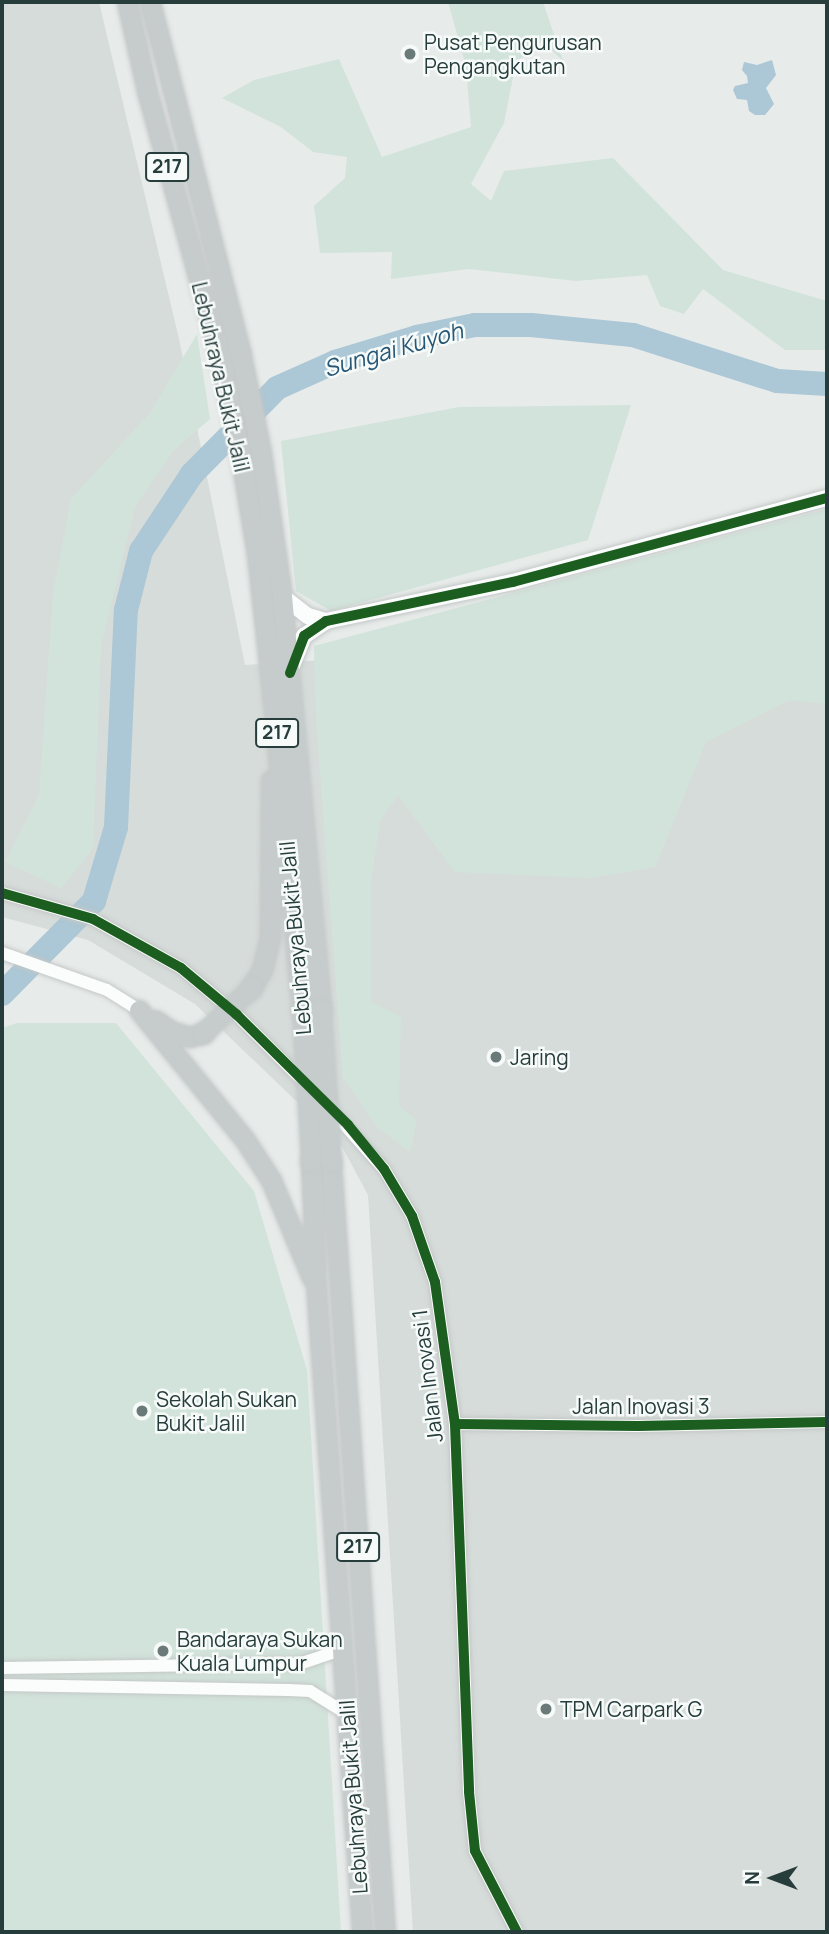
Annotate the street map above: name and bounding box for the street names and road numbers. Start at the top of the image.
road number: 217 [144,152,190,182]
street label: Lebuhraya Bukit Jalil [187,279,255,475]
road number: 217 [254,718,300,748]
street label: Lebuhraya Bukit Jalil [274,840,316,1036]
street label: Jalan Inovasi 1 [406,1308,448,1444]
street label: Jalan Inovasi 3 [572,1393,710,1419]
road number: 217 [335,1532,381,1562]
street label: Lebuhraya Bukit Jalil [334,1699,372,1895]

